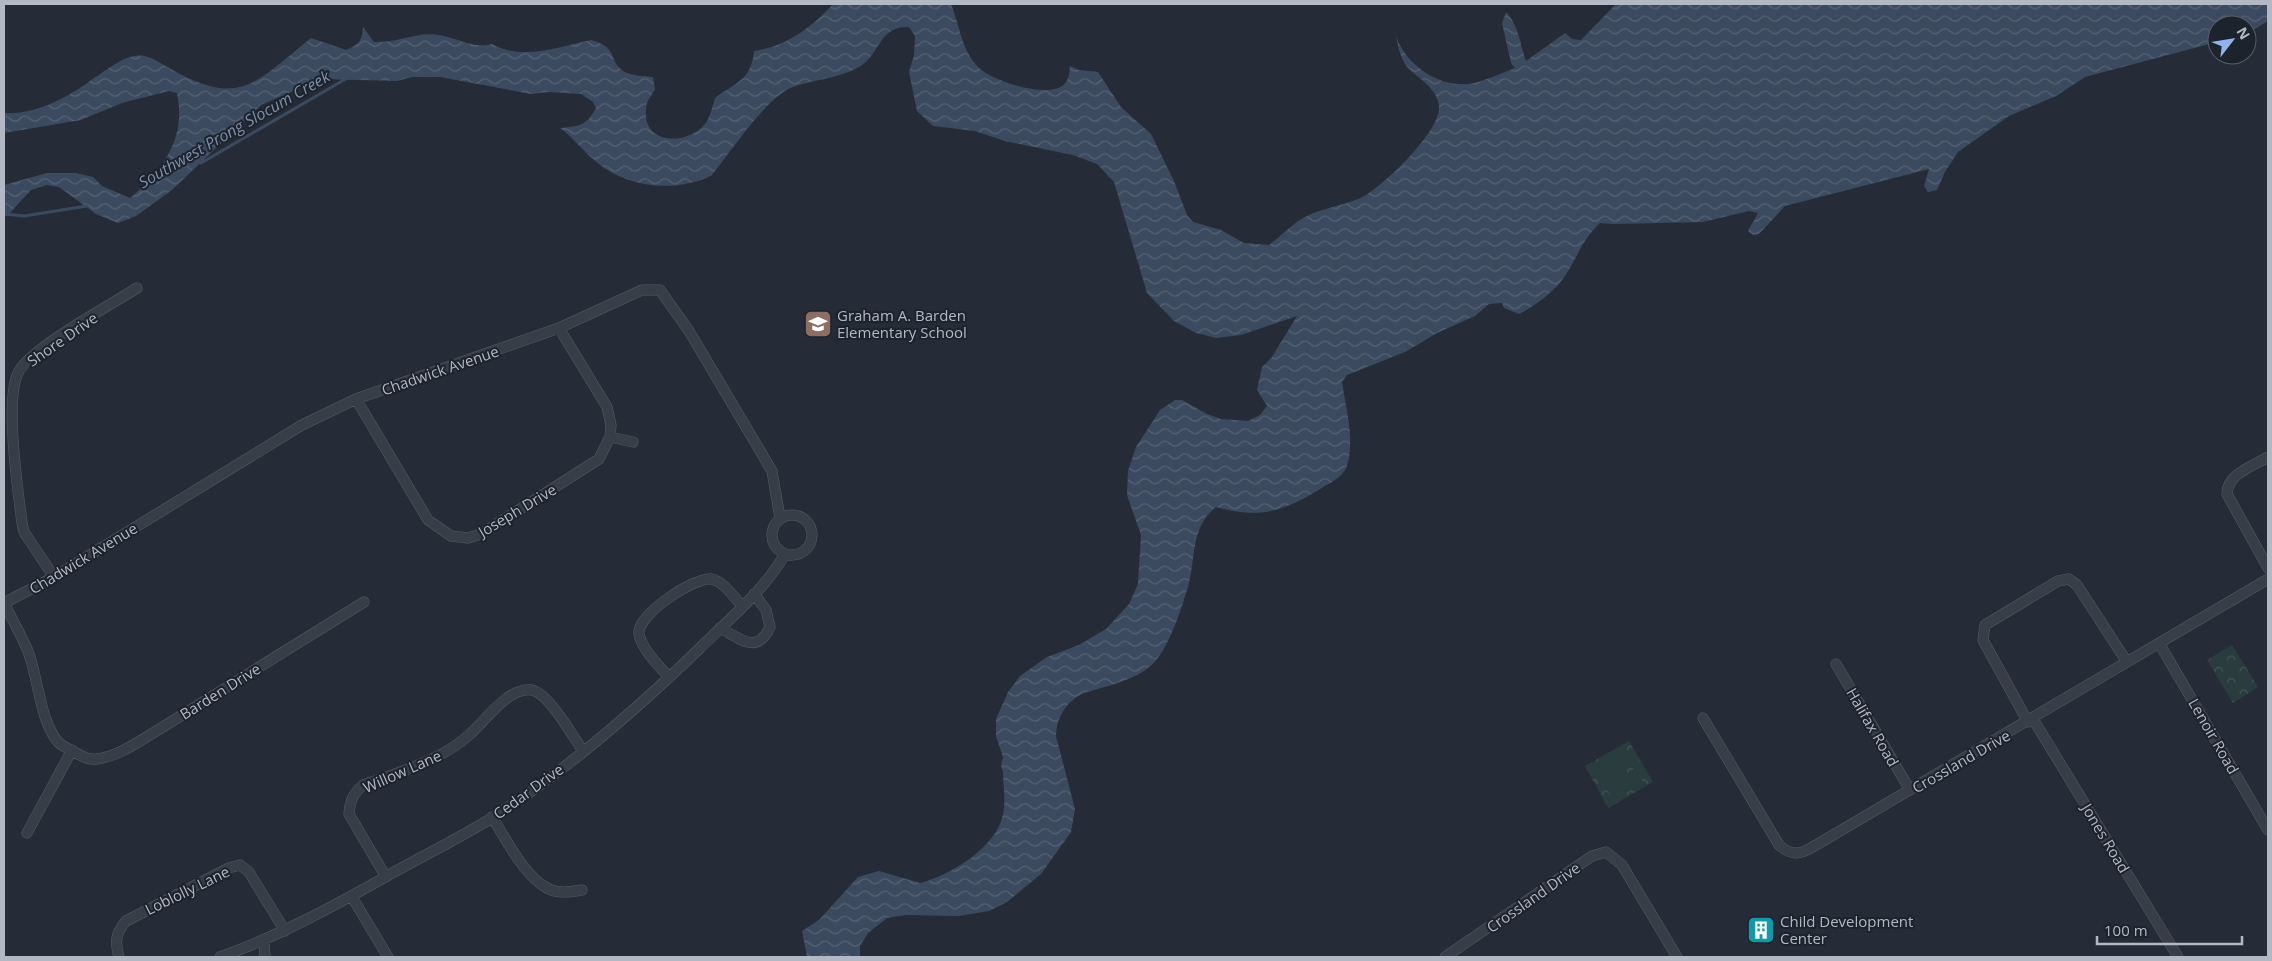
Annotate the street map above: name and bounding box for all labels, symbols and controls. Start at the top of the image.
north arrow [2207,15,2257,65]
text: N [2232,23,2255,43]
water label: Southwest Prong Slocum Creek [134,64,335,193]
place label: Graham A. Barden Elementary School [837,305,967,342]
street label: Shore Drive [23,307,101,371]
school or university icon: Graham A. Barden Elementary School [803,309,833,339]
street label: Chadwick Avenue [379,341,501,399]
street label: Joseph Drive [473,479,560,542]
street label: Chadwick Avenue [25,518,141,598]
street label: Barden Drive [176,658,264,724]
street label: Halifax Road [1842,684,1904,770]
street label: Lenoir Road [2184,695,2244,777]
street label: Crossland Drive [1908,725,2014,797]
street label: Willow Lane [360,745,444,797]
street label: Cedar Drive [489,759,567,823]
street label: Jones Road [2076,798,2135,876]
street label: Crossland Drive [1482,857,1584,937]
street label: Loblolly Lane [141,861,233,919]
place label: Child Development Center [1780,911,1913,948]
scale bar [2097,914,2242,946]
building icon: Child Development Center [1746,915,1776,945]
text: 100 m [2104,920,2148,940]

